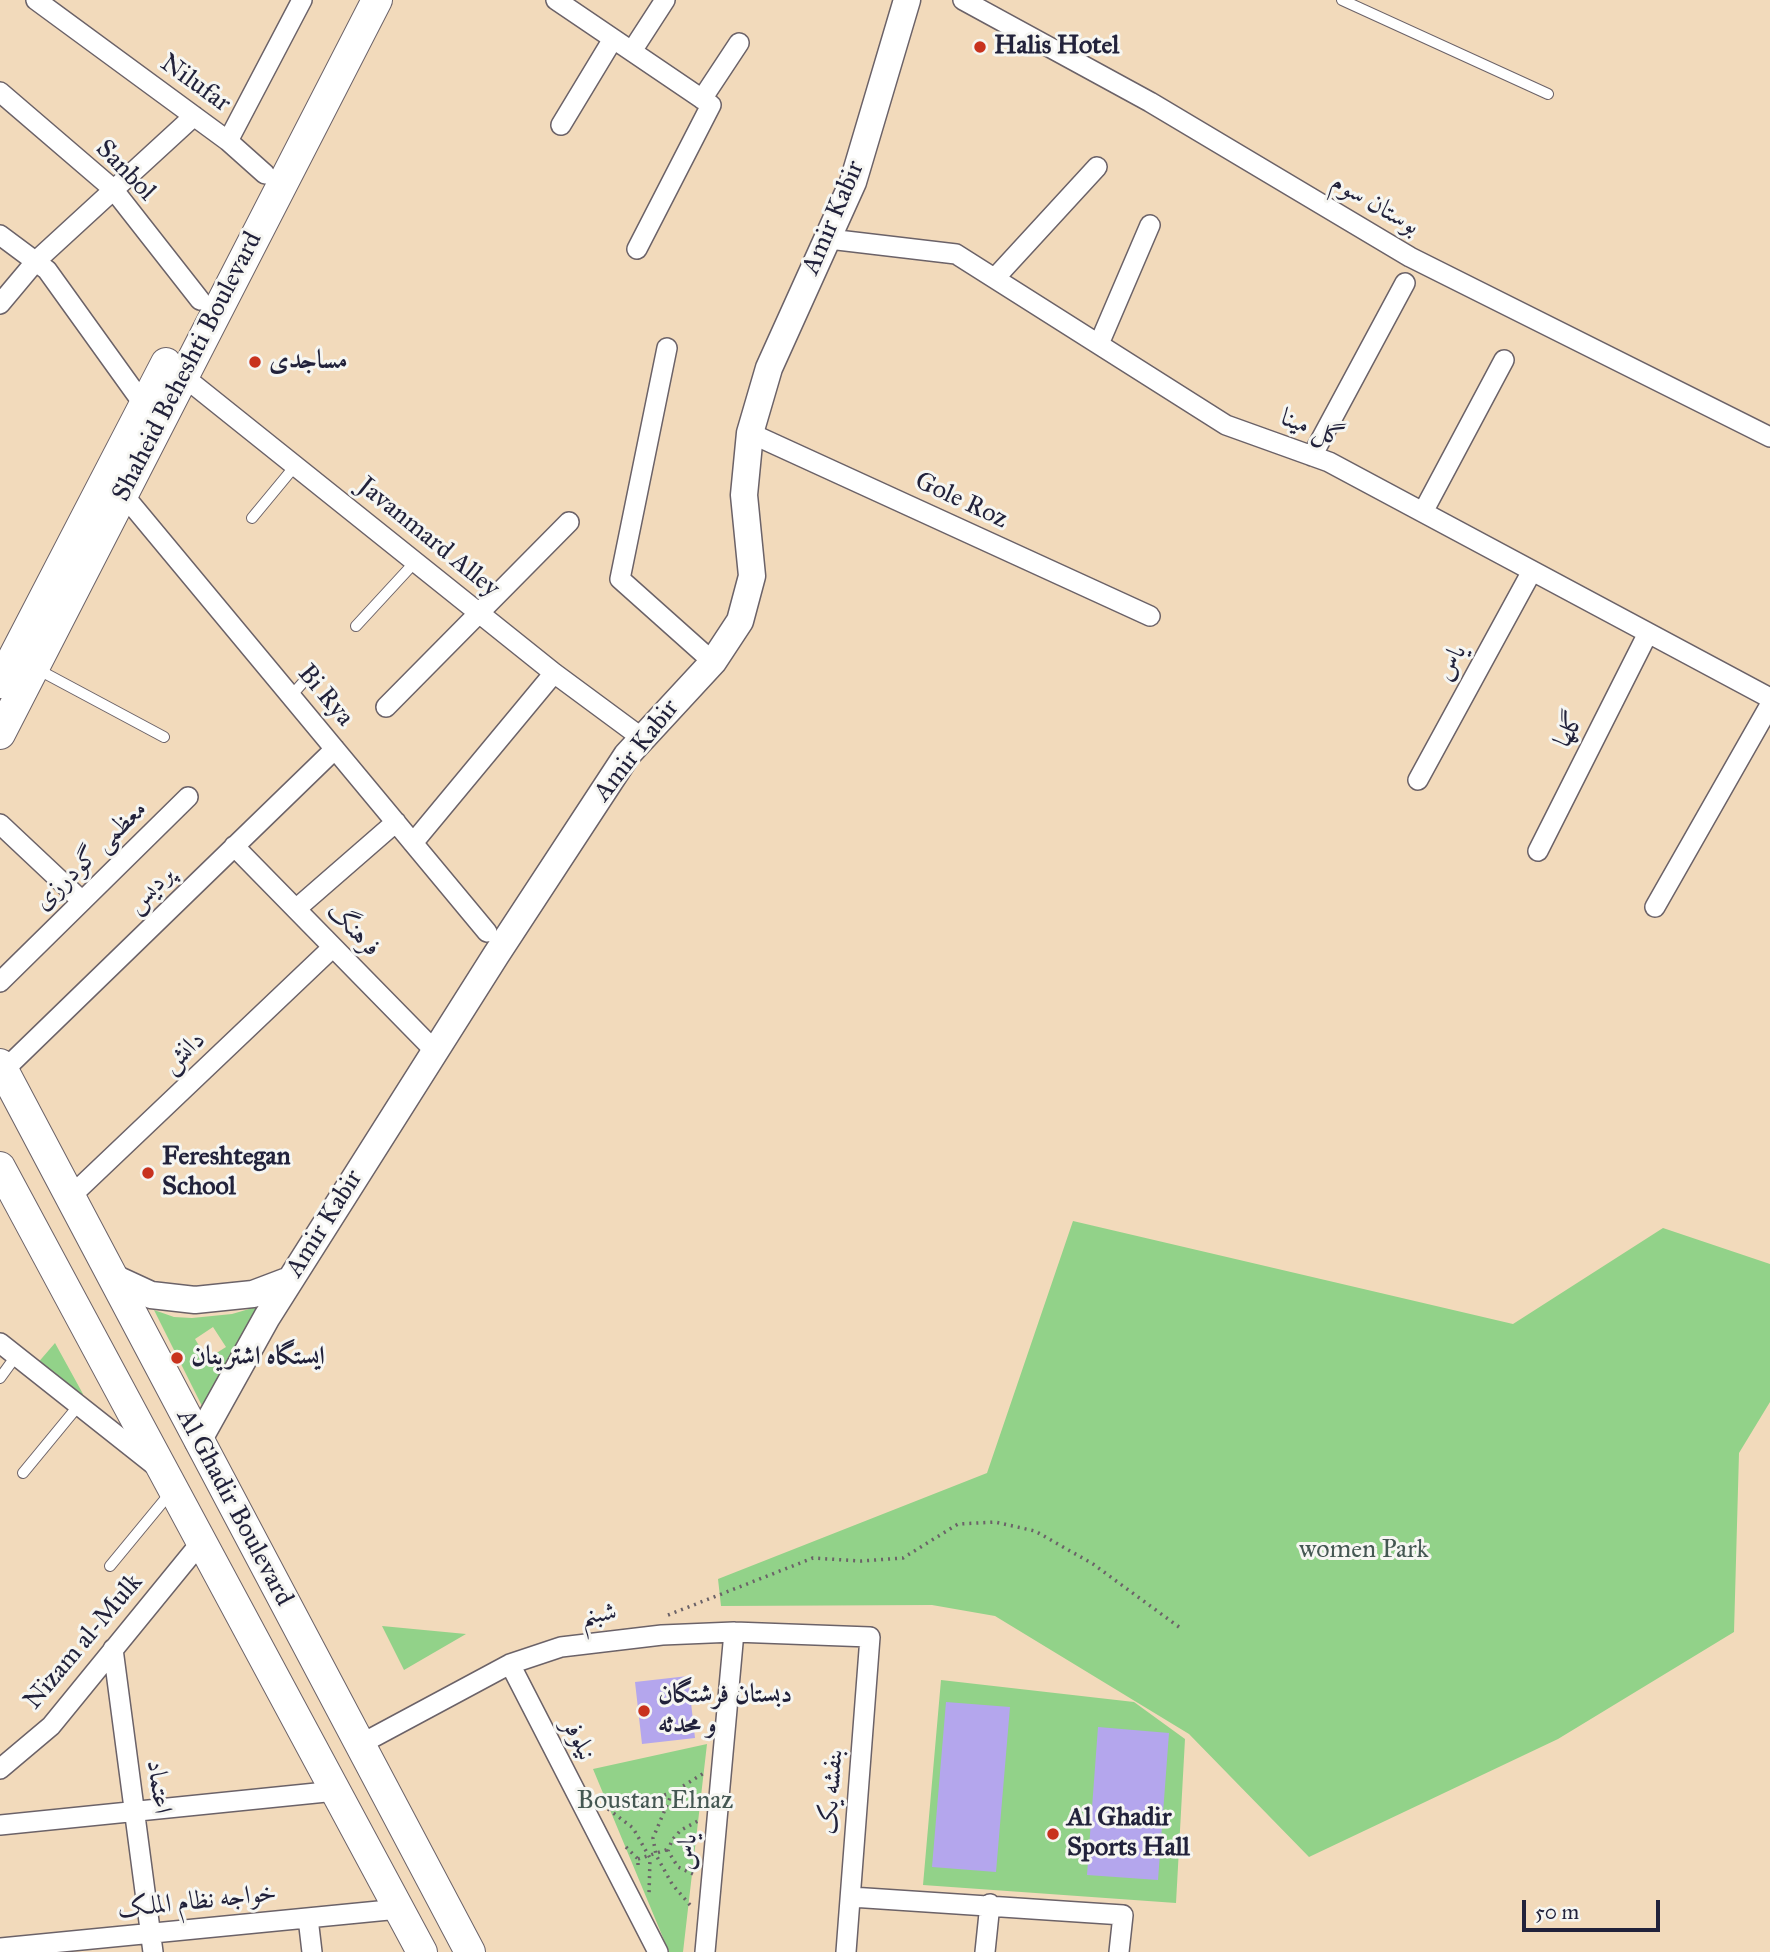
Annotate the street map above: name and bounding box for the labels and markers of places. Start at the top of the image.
place label: Halis Hotel [994,31,1119,63]
marker: Halis Hotel [972,39,988,55]
place label: مساجدی [269,346,348,378]
marker: مساجدی [247,354,263,370]
place label: Fereshtegan School [162,1142,291,1204]
marker: Fereshtegan School [140,1165,156,1181]
place label: ایستگاه اشترینان [191,1342,325,1374]
marker: ایستگاه اشترینان [169,1350,185,1366]
place label: دبستان فرشتگان و محدثه [658,1680,792,1742]
marker: دبستان فرشتگان و محدثه [636,1703,652,1719]
place label: Al Ghadir Sports Hall [1067,1803,1190,1864]
marker: Al Ghadir Sports Hall [1045,1826,1061,1842]

